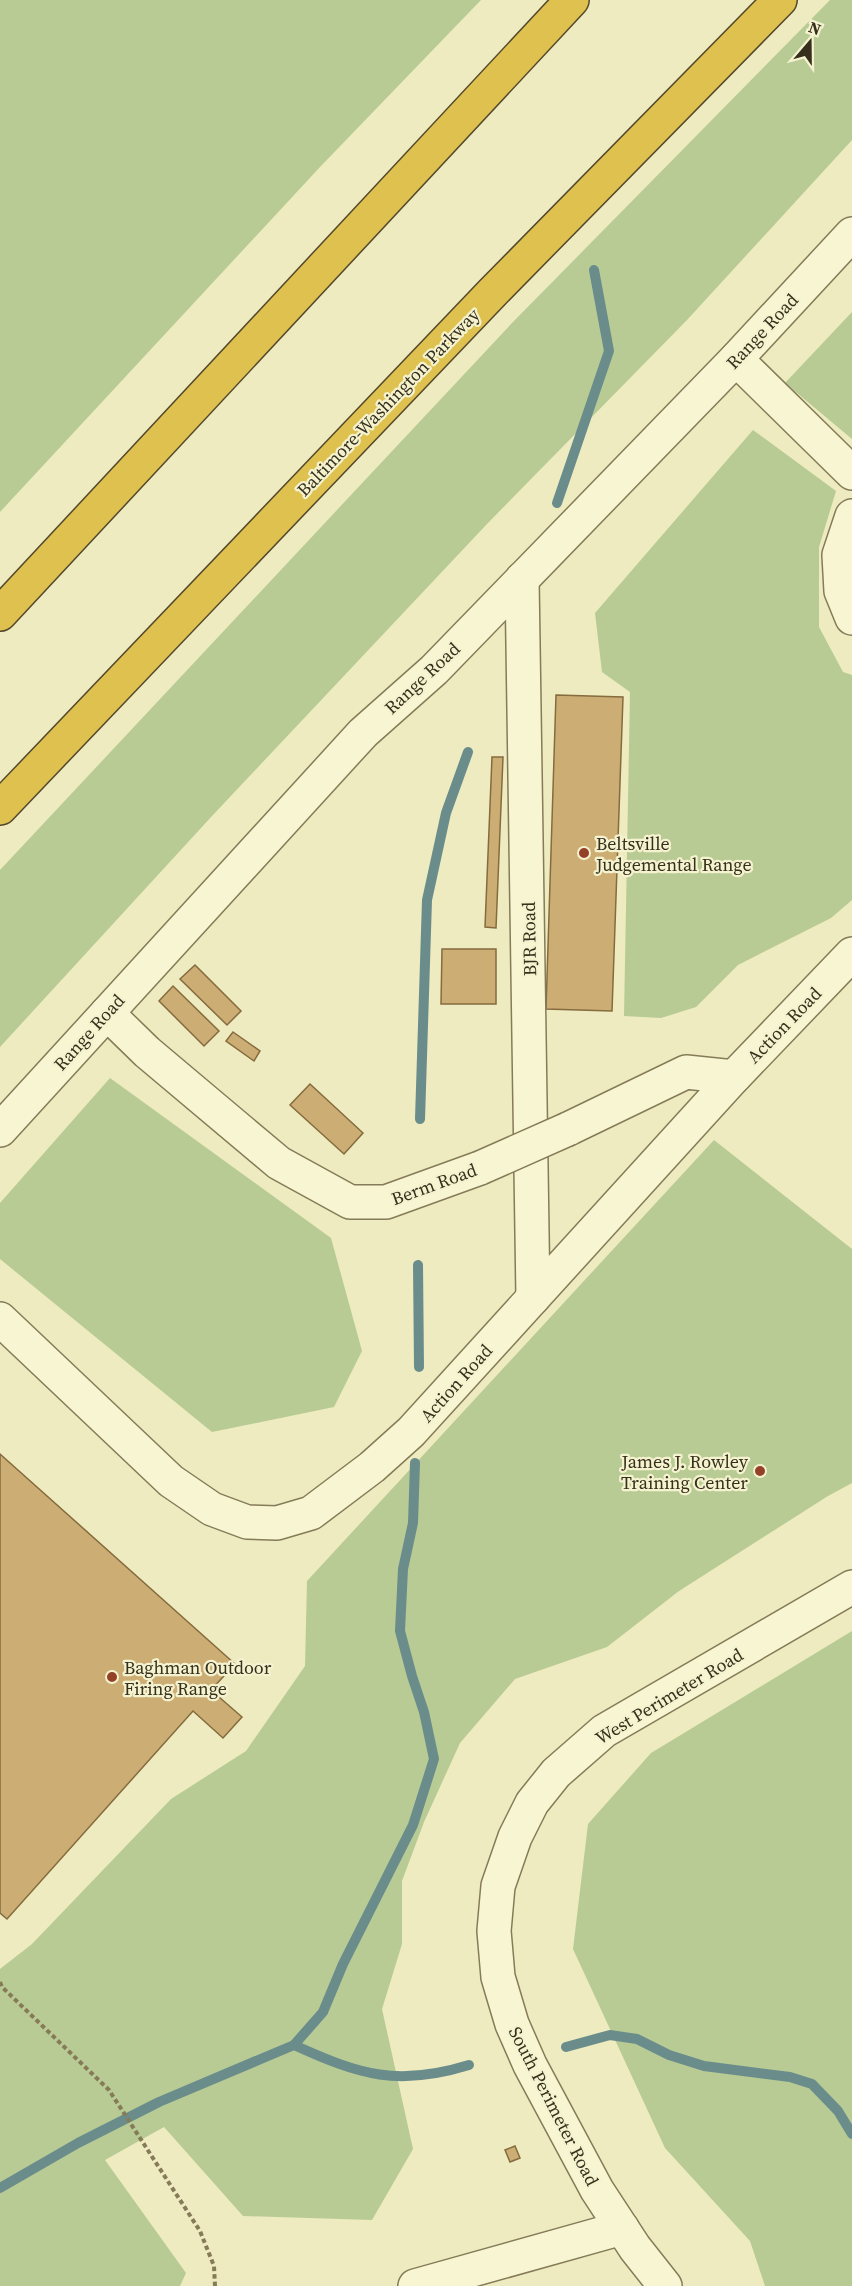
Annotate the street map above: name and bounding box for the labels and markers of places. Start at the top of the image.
place label: Beltsville Judgemental Range [595,831,752,877]
marker: Beltsville Judgemental Range [577,846,591,860]
place label: James J. Rowley Training Center [620,1449,749,1495]
marker: James J. Rowley Training Center [753,1464,767,1478]
place label: Baghman Outdoor Firing Range [124,1655,272,1701]
marker: Baghman Outdoor Firing Range [105,1670,119,1684]

